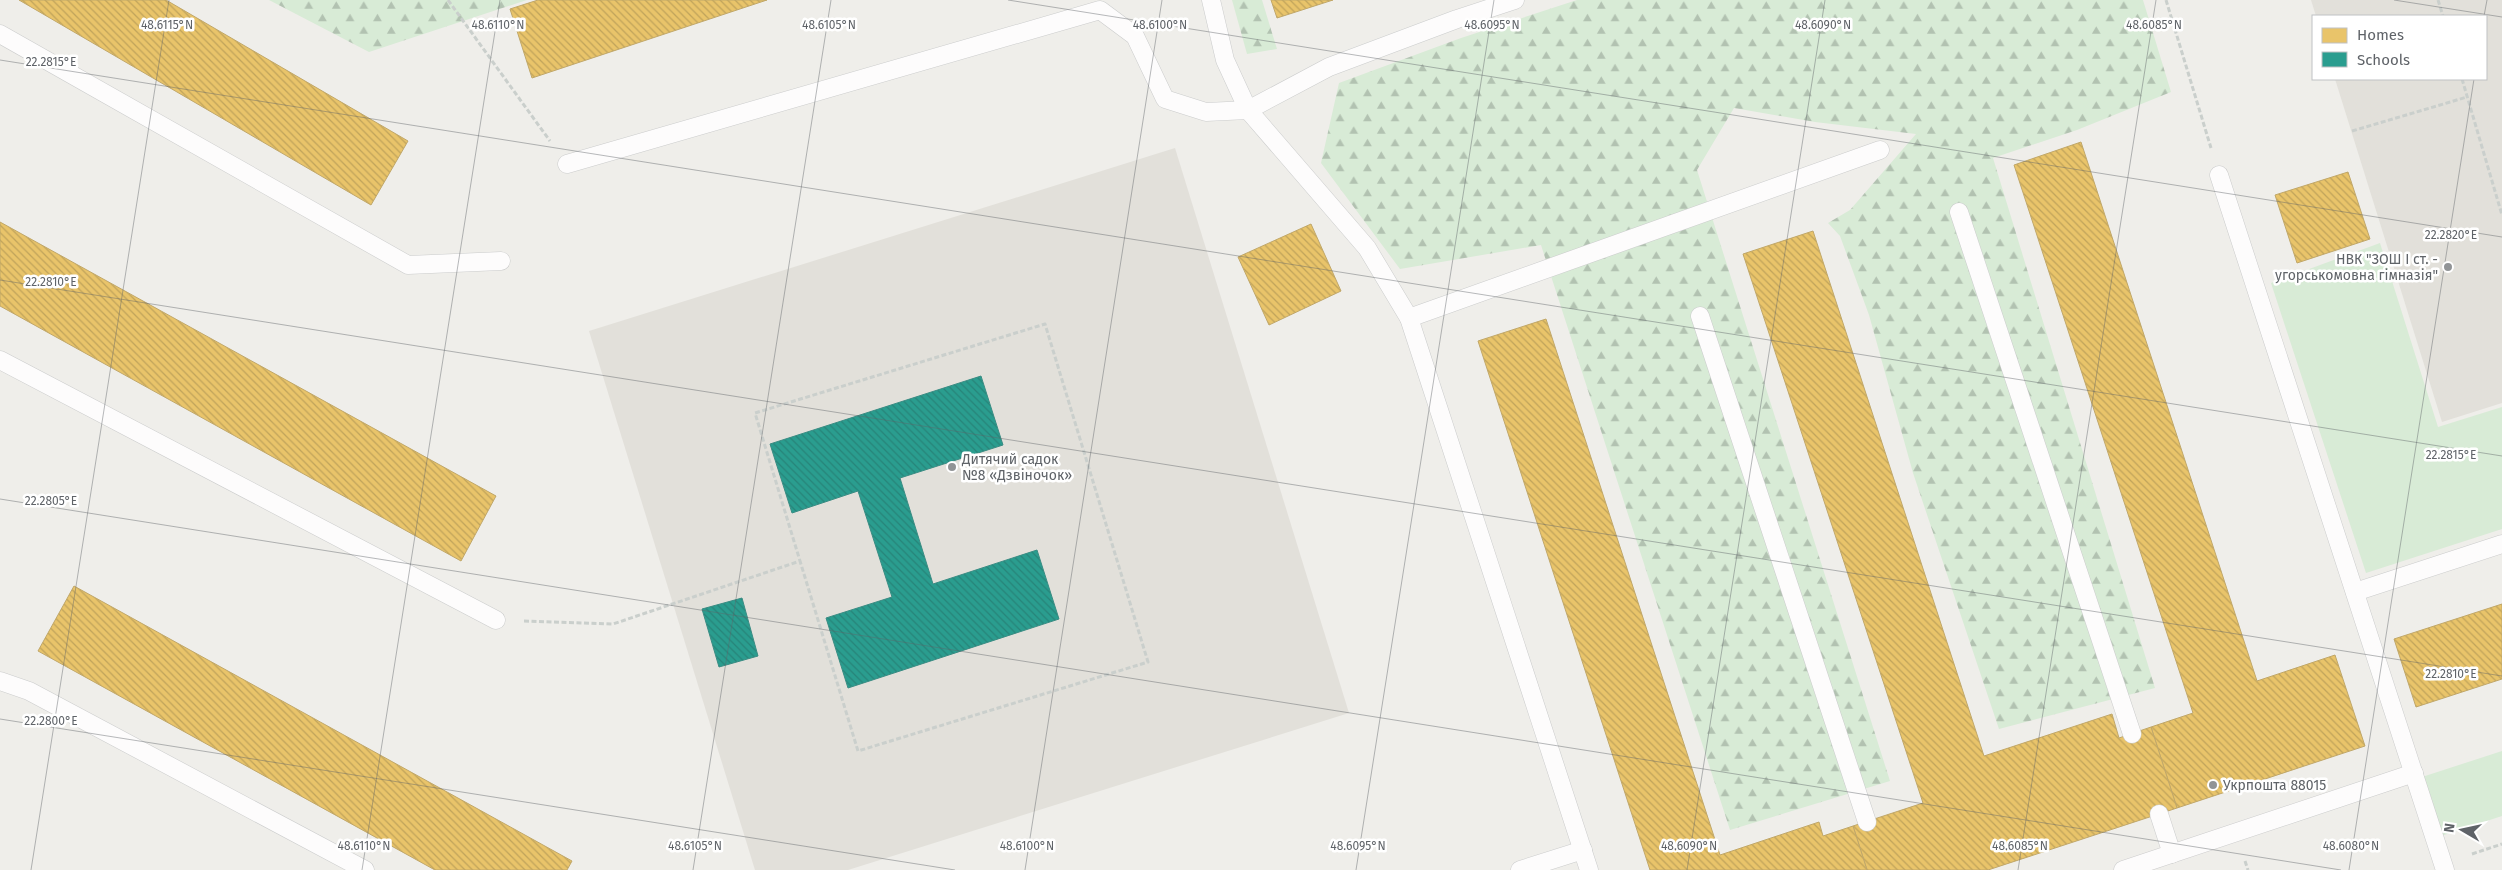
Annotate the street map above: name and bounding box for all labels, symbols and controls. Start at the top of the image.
legend [2312,15,2487,80]
text: 48.6115°N [141,18,193,32]
text: 48.6110°N [472,18,524,32]
text: 48.6105°N [802,18,856,32]
text: 48.6100°N [1133,18,1187,32]
text: 48.6095°N [1464,18,1520,32]
text: 48.6090°N [1795,18,1851,32]
text: 48.6085°N [2126,18,2182,32]
text: Homes [2357,26,2404,44]
text: Schools [2357,51,2410,69]
text: 22.2815°E [26,55,76,69]
text: 22.2820°E [2425,228,2477,242]
place label: НВК "ЗОШ І ст. - угорськомовна гімназія" [2275,251,2438,284]
marker: НВК "ЗОШ І ст. - угорськомовна гімназія" [2442,261,2454,273]
text: 22.2810°E [25,275,77,289]
text: 22.2815°E [2426,448,2476,462]
place label: Дитячий садок №8 «Дзвіночок» [961,451,1072,484]
marker: Дитячий садок №8 «Дзвіночок» [946,461,958,473]
text: 22.2805°E [25,494,77,508]
text: 22.2810°E [2425,667,2477,681]
text: 22.2800°E [24,714,78,728]
place label: Укрпошта 88015 [2223,777,2326,794]
marker: Укрпошта 88015 [2207,779,2219,791]
north arrow [2437,805,2487,855]
text: N [2441,822,2459,834]
text: 48.6110°N [338,839,390,853]
text: 48.6105°N [668,839,722,853]
text: 48.6100°N [1000,839,1054,853]
text: 48.6095°N [1330,839,1386,853]
text: 48.6090°N [1661,839,1717,853]
text: 48.6085°N [1992,839,2048,853]
text: 48.6080°N [2323,839,2379,853]

